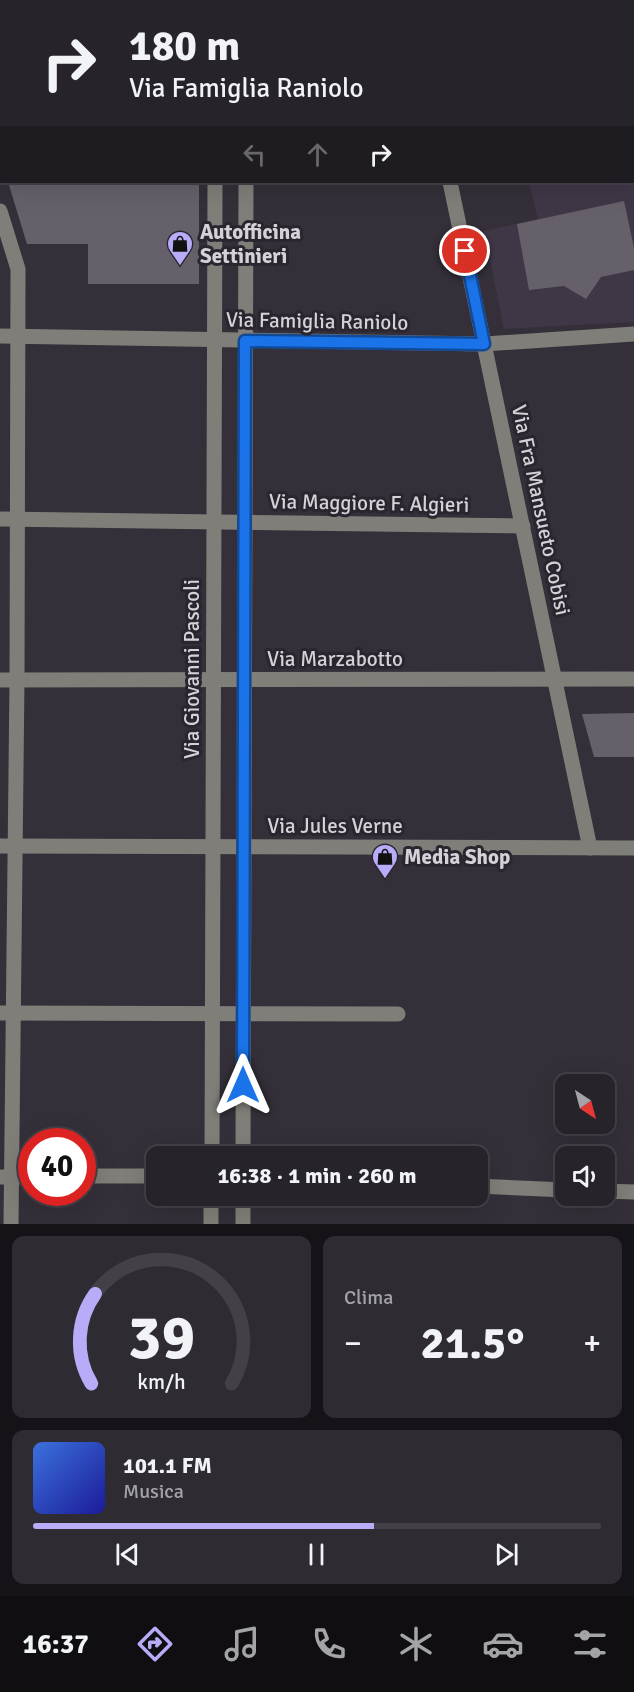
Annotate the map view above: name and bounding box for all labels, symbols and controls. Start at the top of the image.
text: 180 m [129,21,240,72]
icon: right [30,24,108,102]
text: Via Famiglia Raniolo [129,72,364,105]
icon: left [238,138,271,171]
icon: ahead [301,138,334,171]
icon: right [364,138,397,171]
place label: Autofficina Settinieri [200,219,301,269]
pin [439,225,490,276]
shop icon: Autofficina Settinieri [165,229,195,267]
icon: arrive [448,234,481,267]
street label: Via Famiglia Raniolo [226,306,408,336]
street label: Via Fra Mansueto Cobisi [506,402,576,618]
street label: Via Maggiore F. Algieri [269,488,469,518]
street label: Via Giovanni Pascoli [179,579,205,759]
street label: Via Marzabotto [267,646,403,672]
street label: Via Jules Verne [267,813,403,839]
shop icon: Media Shop [370,842,400,880]
place label: Media Shop [404,844,510,870]
position arrow [211,1053,275,1117]
north arrow [555,1074,615,1134]
map controls [555,1074,615,1206]
speed limit sign: 40 [18,1128,96,1206]
button: sound [555,1146,615,1206]
text: 16:38 · 1 min · 260 m [217,1162,417,1189]
text: Clima [344,1285,393,1310]
text: 39 [128,1299,195,1376]
text: 21.5° [421,1316,524,1371]
text: − [344,1323,362,1364]
text: + [583,1323,601,1364]
text: km/h [137,1369,186,1395]
text: 101.1 FM [123,1452,212,1479]
text: Musica [123,1479,184,1504]
icon: previous [111,1538,144,1571]
icon: pause [300,1538,333,1571]
icon: next [490,1538,523,1571]
icon: directions [134,1623,176,1665]
icon: music [221,1623,263,1665]
icon: phone [308,1623,350,1665]
icon: climate [395,1623,437,1665]
icon: car [482,1623,524,1665]
icon: filters [569,1623,611,1665]
text: 16:37 [23,1628,89,1661]

